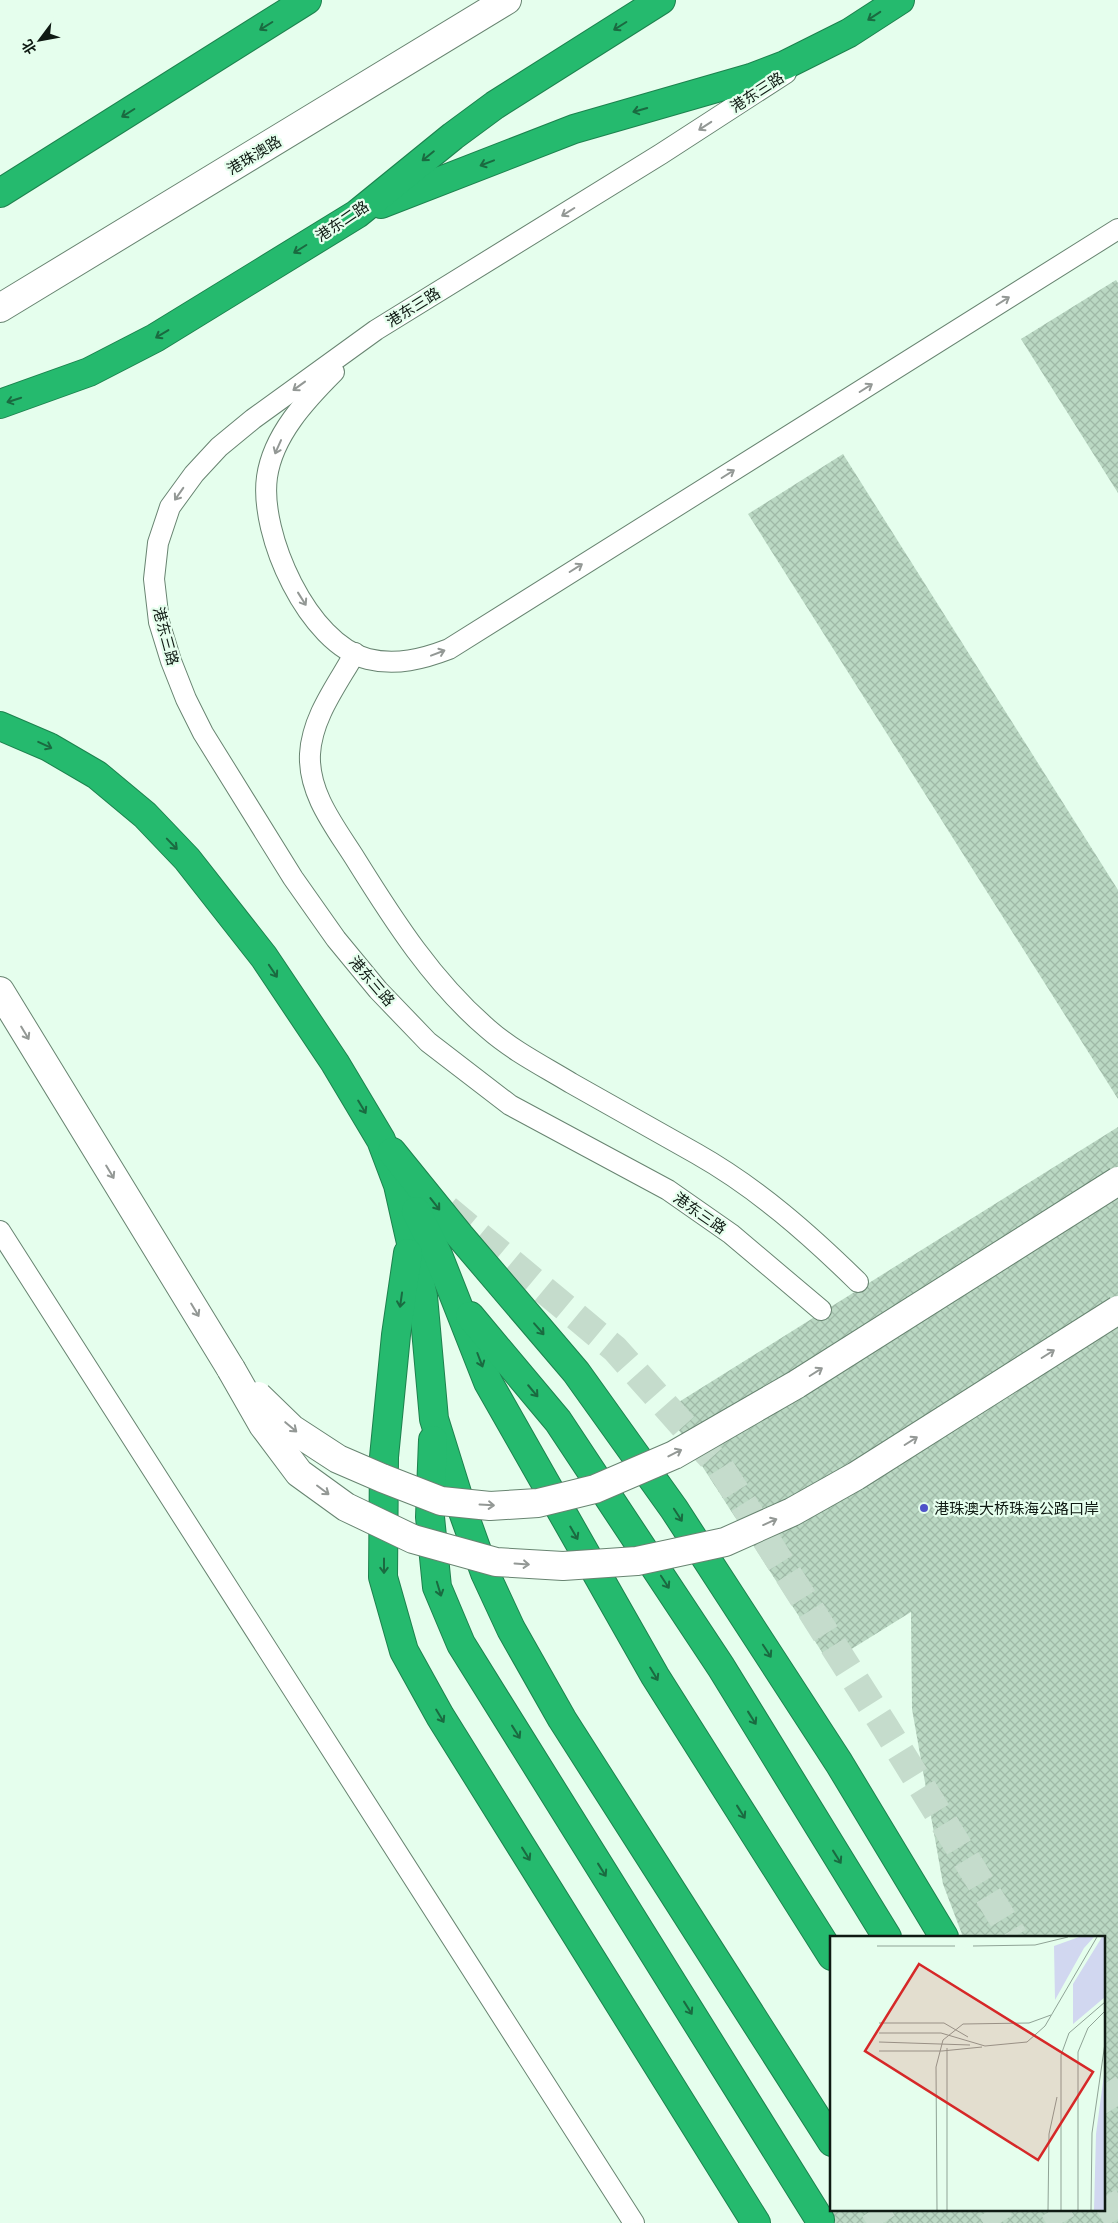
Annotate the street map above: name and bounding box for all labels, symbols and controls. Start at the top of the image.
one-way arrow [868,12,882,22]
north arrow [15,15,65,65]
one-way arrow [259,21,273,31]
one-way arrow [613,21,627,31]
text: 北 [18,36,40,58]
street label: 港东三路 [727,68,787,116]
one-way arrow [633,106,649,116]
one-way arrow [122,108,136,118]
one-way arrow [699,121,713,131]
street label: 港珠澳路 [223,131,285,179]
one-way arrow [421,151,434,162]
one-way arrow [479,159,495,168]
street label: 港东二路 [312,196,372,246]
one-way arrow [561,207,575,217]
one-way arrow [294,244,308,254]
street label: 港东三路 [383,283,443,331]
one-way arrow [996,296,1010,306]
one-way arrow [155,329,169,339]
one-way arrow [292,381,306,391]
one-way arrow [858,382,872,392]
one-way arrow [7,396,22,405]
one-way arrow [273,439,282,454]
one-way arrow [721,469,735,479]
one-way arrow [174,487,184,501]
one-way arrow [569,563,583,573]
one-way arrow [298,592,308,606]
street label: 港东三路 [149,605,183,667]
one-way arrow [430,648,445,657]
one-way arrow [37,741,52,750]
one-way arrow [166,837,178,849]
street label: 港东三路 [345,952,399,1010]
one-way arrow [268,964,278,978]
one-way arrow [21,1025,31,1039]
one-way arrow [357,1100,367,1114]
one-way arrow [106,1164,116,1178]
street label: 港东三路 [670,1188,730,1238]
one-way arrow [430,1197,440,1211]
one-way arrow [396,1291,406,1307]
one-way arrow [190,1303,200,1317]
one-way arrow [534,1322,545,1335]
one-way arrow [1041,1349,1055,1360]
one-way arrow [475,1352,485,1367]
one-way arrow [809,1367,823,1377]
one-way arrow [527,1384,538,1397]
one-way arrow [284,1422,297,1433]
one-way arrow [903,1436,917,1446]
one-way arrow [668,1448,683,1458]
one-way arrow [316,1485,330,1495]
place label: 港珠澳大桥珠海公路口岸 [934,1499,1099,1518]
one-way arrow [479,1501,495,1510]
marker: 港珠澳大桥珠海公路口岸 [918,1502,930,1514]
one-way arrow [673,1508,683,1522]
one-way arrow [762,1516,777,1526]
one-way arrow [569,1526,579,1541]
one-way arrow [379,1558,388,1574]
one-way arrow [513,1559,529,1568]
one-way arrow [660,1574,670,1588]
one-way arrow [435,1581,445,1597]
one-way arrow [761,1644,772,1658]
one-way arrow [650,1667,660,1681]
one-way arrow [436,1709,446,1723]
one-way arrow [748,1711,758,1725]
one-way arrow [511,1724,521,1738]
one-way arrow [735,1805,746,1819]
one-way arrow [521,1847,531,1861]
one-way arrow [833,1849,843,1863]
one-way arrow [597,1862,607,1876]
inset map [830,1936,1106,2210]
one-way arrow [683,2000,693,2014]

